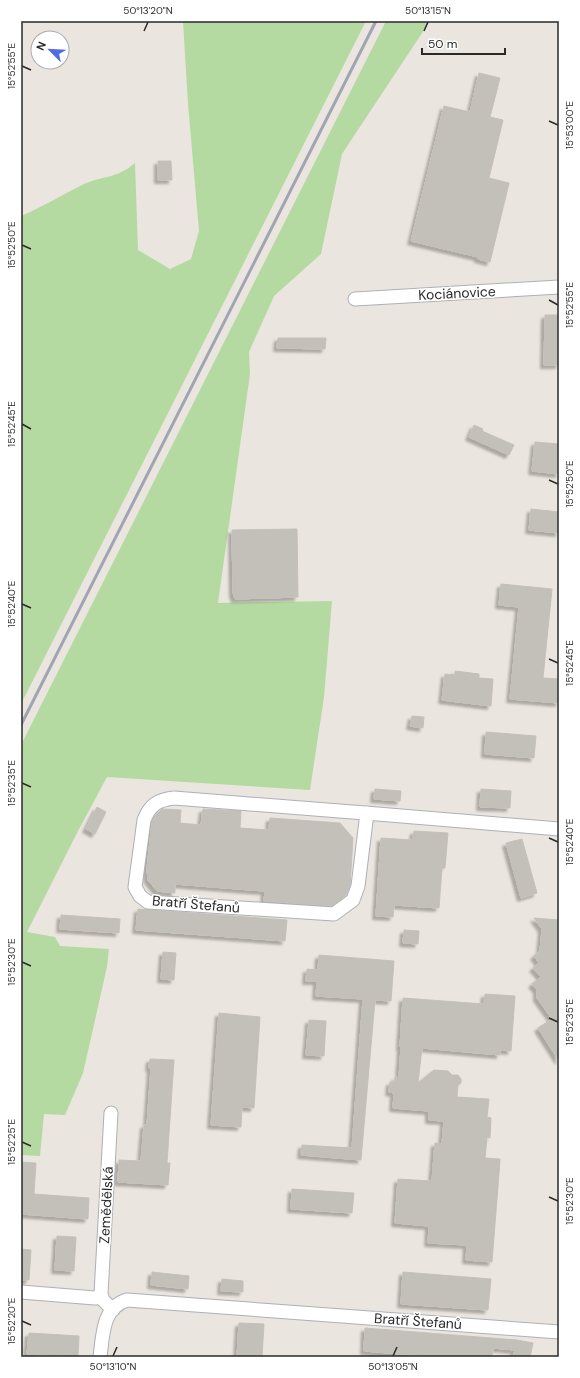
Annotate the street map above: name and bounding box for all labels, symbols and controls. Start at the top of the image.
text: 50°13'20"N [123,4,173,17]
text: 50°13'15"N [405,4,451,17]
north arrow [30,30,70,70]
scale bar [422,30,505,56]
text: 50 m [428,36,457,52]
text: N [33,39,49,52]
text: 15°52'55"E [5,43,18,89]
text: 15°53'00"E [563,100,576,149]
text: 15°52'50"E [5,221,18,269]
street label: Kociánovice [418,282,496,304]
text: 15°52'55"E [563,282,576,328]
text: 15°52'45"E [5,401,18,447]
text: 15°52'50"E [563,460,576,508]
text: 15°52'40"E [5,580,18,627]
text: 15°52'45"E [563,640,576,686]
text: 15°52'35"E [5,759,18,806]
text: 15°52'40"E [563,818,576,865]
street label: Bratří Štefanů [151,891,241,917]
text: 15°52'30"E [5,938,18,986]
text: 15°52'35"E [563,998,576,1045]
text: 15°52'25"E [5,1119,18,1165]
street label: Zemědělská [95,1166,117,1244]
text: 15°52'30"E [563,1177,576,1225]
text: 15°52'20"E [5,1297,18,1345]
street label: Bratří Štefanů [373,1309,463,1333]
text: 50°13'10"N [90,1360,136,1373]
text: 50°13'05"N [368,1360,418,1373]

